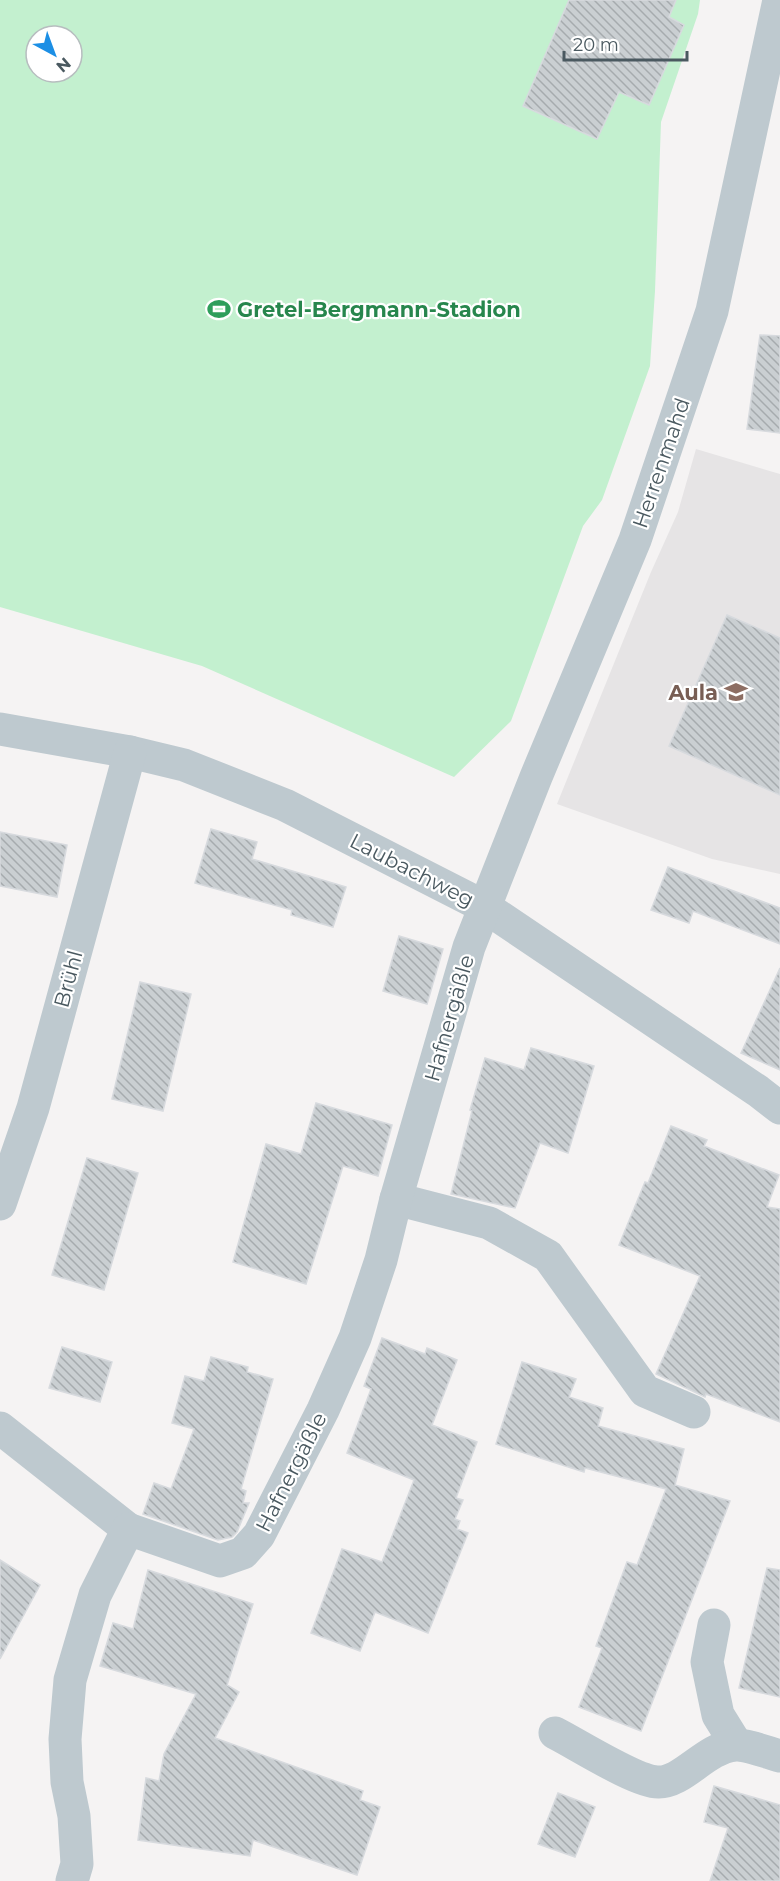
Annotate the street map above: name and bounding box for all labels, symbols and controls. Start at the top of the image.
north arrow [24,24,84,84]
scale bar [564,24,687,62]
text: 20 m [573,34,619,56]
text: N [52,54,75,76]
sports icon: Gretel-Bergmann-Stadion [206,296,232,322]
place label: Gretel-Bergmann-Stadion [237,297,521,322]
street label: Herrenmahd [627,395,695,531]
school or university icon: Aula [723,679,749,705]
place label: Aula [667,680,718,705]
street label: Laubachweg [346,828,478,912]
street label: Brühl [48,948,88,1010]
street label: Hafnergäßle [419,952,479,1084]
street label: Hafnergäßle [250,1408,332,1536]

